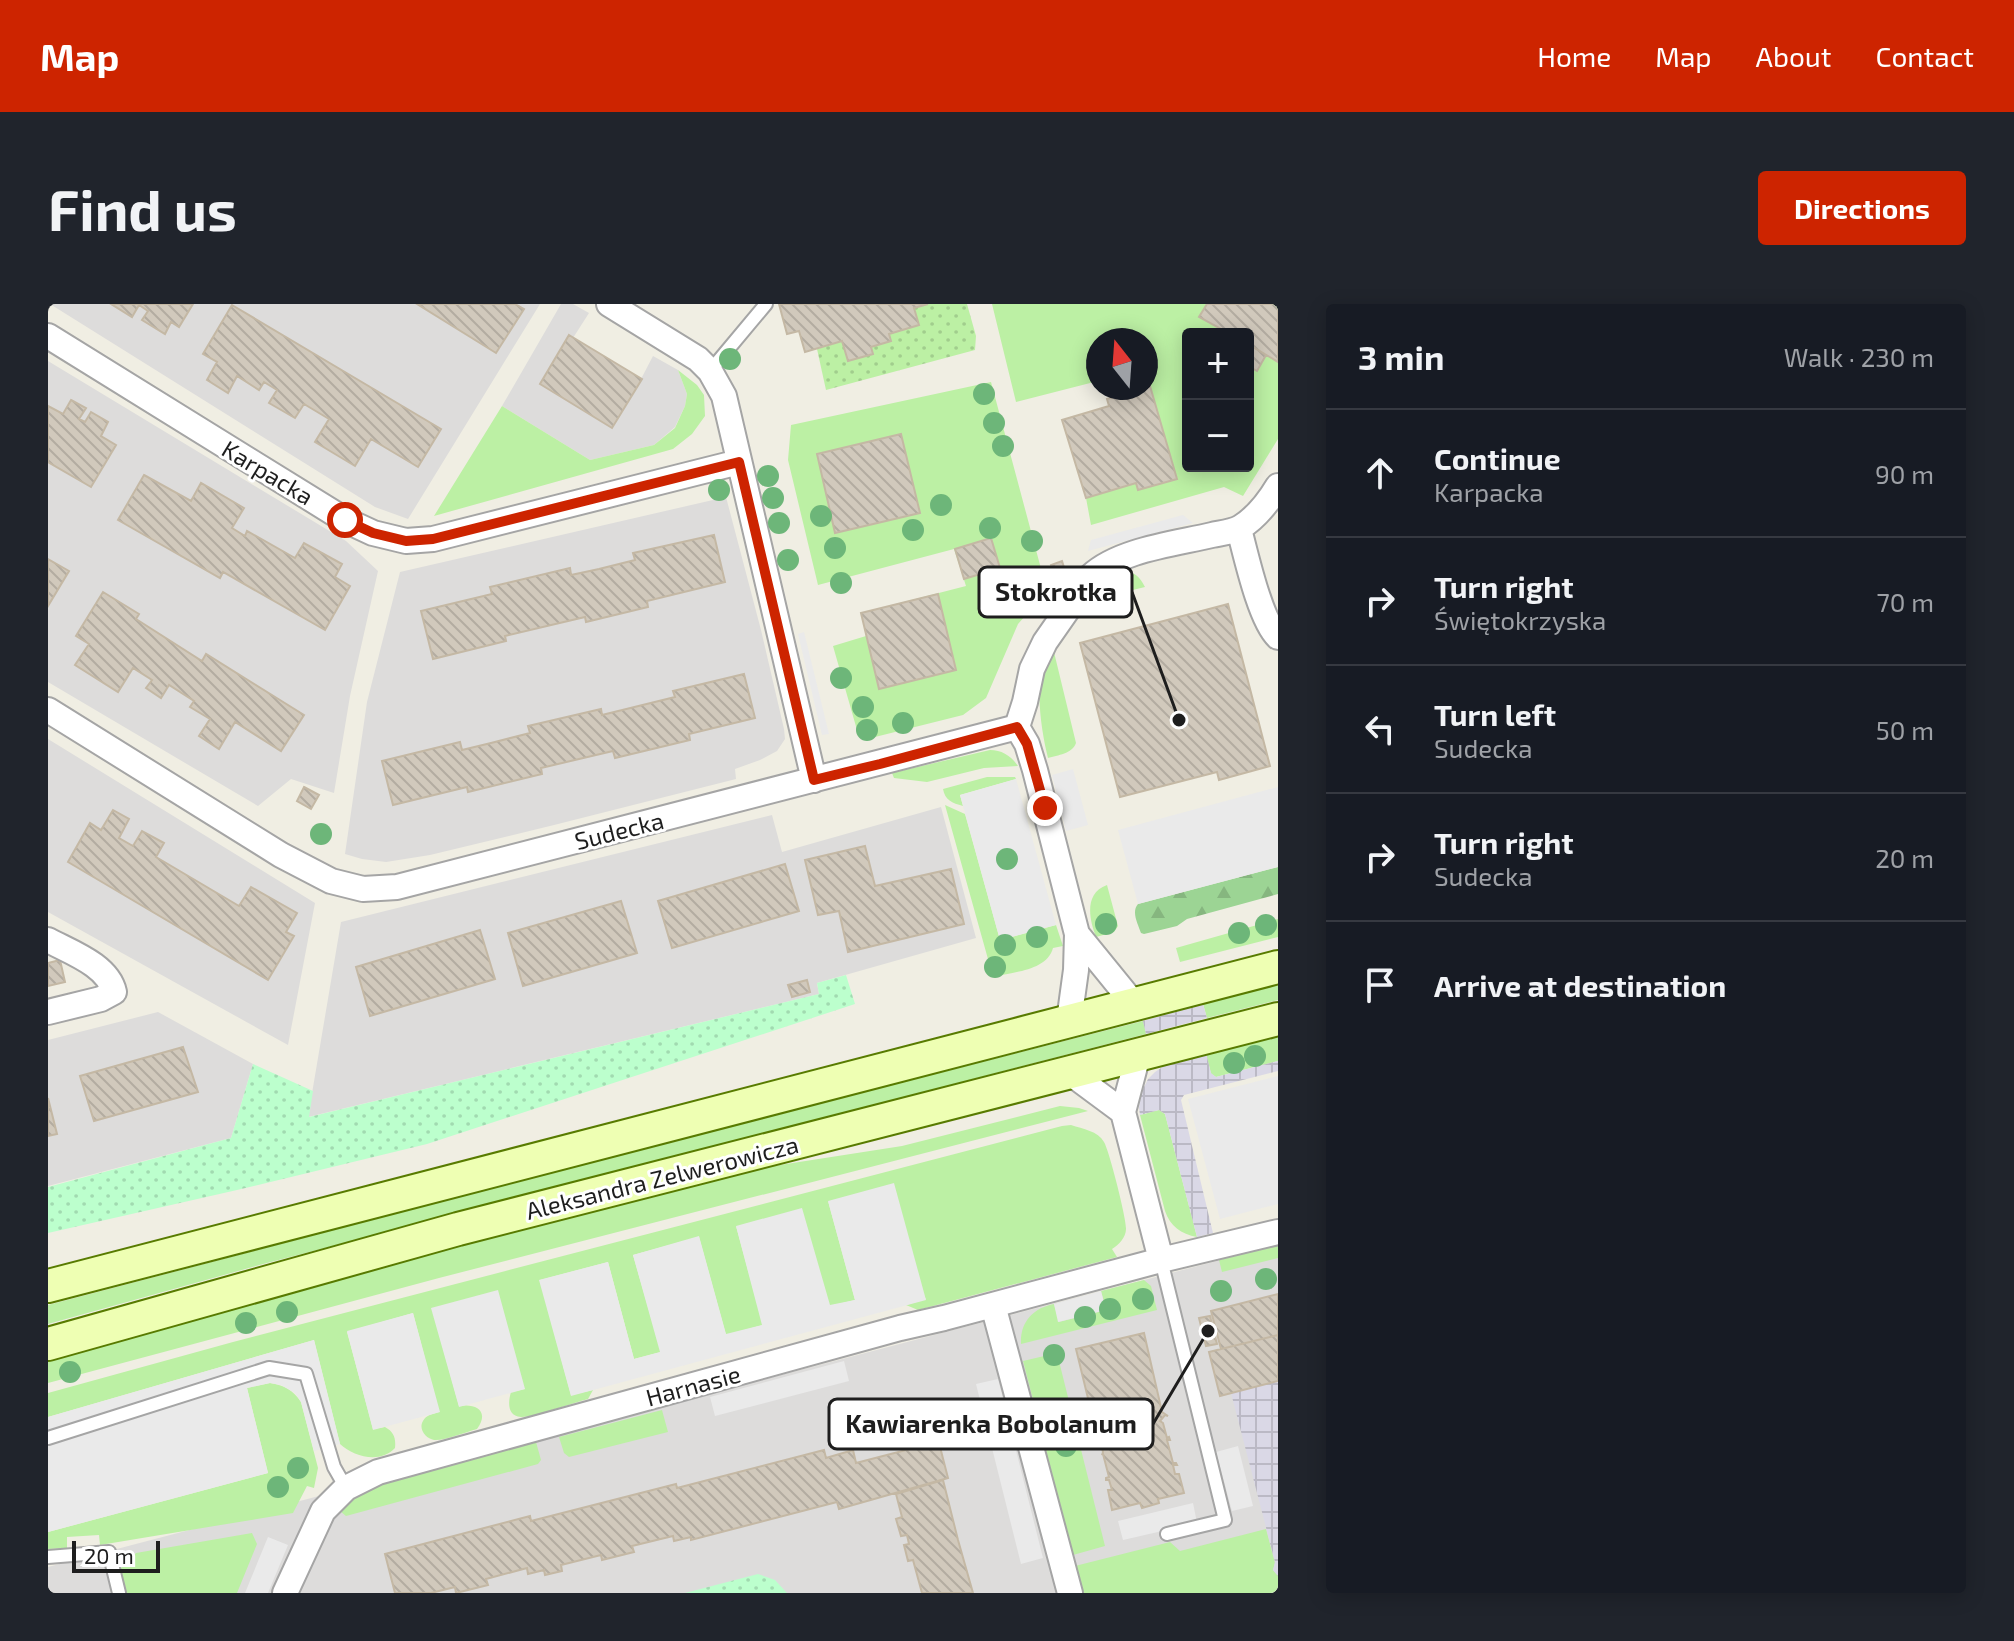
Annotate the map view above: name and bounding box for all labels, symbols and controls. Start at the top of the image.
text: Map [40,33,119,79]
text: Home [1537,39,1611,73]
text: Map [1655,39,1712,73]
text: About [1756,39,1831,73]
text: Contact [1875,39,1974,73]
button: Directions [1758,171,1966,245]
text: Find us [48,175,237,242]
north arrow [1086,328,1158,400]
map controls [1182,328,1254,472]
button: + [1182,328,1254,400]
text: 3 min [1358,336,1444,377]
text: Walk · 230 m [1784,341,1934,372]
button: − [1182,400,1254,472]
street label: Karpacka [217,434,319,510]
text: Continue [1434,440,1561,476]
icon: ahead [1358,451,1402,495]
text: 90 m [1875,458,1934,489]
text: Karpacka [1434,476,1544,507]
route start [327,502,363,538]
callout: Stokrotka [979,567,1132,617]
text: Turn right [1434,568,1574,604]
text: Stokrotka [995,575,1117,606]
icon: right [1358,579,1402,623]
text: 70 m [1876,586,1934,617]
text: Świętokrzyska [1434,604,1606,635]
text: Turn left [1434,696,1556,732]
icon: left [1358,707,1402,751]
text: 50 m [1876,714,1934,745]
text: Sudecka [1434,732,1533,763]
route end [1027,790,1063,826]
street label: Sudecka [571,805,667,855]
text: Turn right [1434,824,1574,860]
icon: right [1358,835,1402,879]
text: 20 m [1875,842,1934,873]
text: Sudecka [1434,860,1533,891]
icon: arrive [1358,963,1402,1007]
text: Arrive at destination [1434,967,1726,1003]
street label: Aleksandra Zelwerowicza [523,1129,801,1225]
street label: Harnasie [642,1358,744,1412]
callout: Kawiarenka Bobolanum [829,1399,1153,1449]
text: Kawiarenka Bobolanum [845,1407,1137,1438]
scale bar [72,1537,160,1573]
text: 20 m [84,1542,134,1568]

